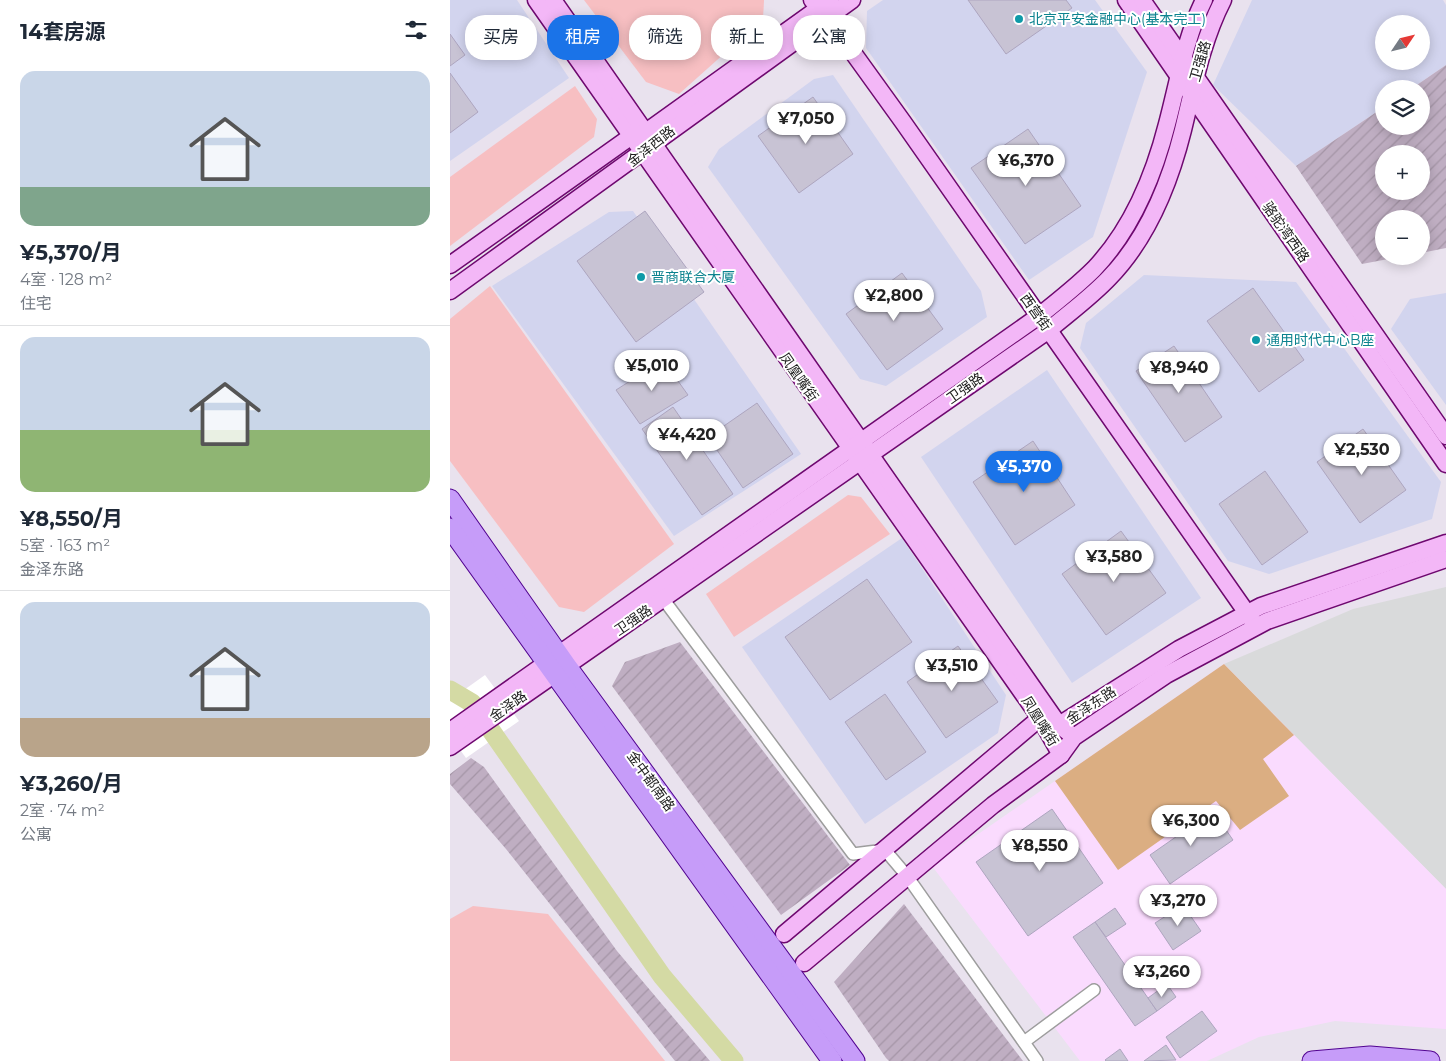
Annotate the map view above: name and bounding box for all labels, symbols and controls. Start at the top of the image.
place label: 北京平安金融中心(基本完工) [1029,10,1206,28]
marker: 北京平安金融中心(基本完工) [1013,13,1025,25]
chip: 买房 [465,15,537,60]
chip: 租房 [547,15,619,60]
chip: 筛选 [629,15,701,60]
chip: 新上 [711,15,783,60]
chip: 公寓 [793,15,865,60]
north arrow [1375,15,1430,70]
map controls [1375,15,1430,265]
icon: filters [402,16,430,44]
text: 14套房源 [20,19,106,44]
street label: 卫强路 [1186,38,1214,84]
button: layers [1375,80,1430,135]
pin: ¥7,050 [765,102,847,145]
icon: home [180,104,270,194]
text: ¥7,050 [778,109,834,128]
street label: 金泽西路 [623,122,679,170]
pin: ¥6,370 [985,144,1067,187]
button: + [1375,145,1430,200]
text: ¥6,370 [998,151,1054,170]
street label: 骆驼湾西路 [1259,198,1313,266]
button: − [1375,210,1430,265]
text: ¥5,370/月 [20,240,122,265]
place label: 晋商联合大厦 [651,268,735,286]
text: 4室 · 128 m² [20,270,112,289]
marker: 晋商联合大厦 [635,271,647,283]
pin: ¥2,800 [853,280,935,322]
text: ¥2,800 [865,286,923,305]
street label: 西营街 [1017,290,1055,334]
text: 住宅 [20,294,52,313]
place label: 通用时代中心B座 [1266,331,1375,349]
marker: 通用时代中心B座 [1250,334,1262,346]
street label: 凤凰嘴街 [776,349,822,405]
pin: ¥5,010 [611,350,693,392]
pin: ¥8,940 [1138,352,1220,394]
text: ¥5,010 [625,356,679,375]
text: ¥8,940 [1150,358,1208,377]
icon: home [180,369,270,459]
street label: 卫强路 [943,369,987,407]
pin: ¥4,420 [646,418,728,461]
text: ¥4,420 [658,425,716,444]
pin: ¥2,530 [1321,434,1403,476]
text: ¥2,530 [1334,440,1390,459]
pin: ¥5,370 [983,450,1065,493]
text: ¥5,370 [996,457,1052,476]
text: ¥8,550/月 [20,506,123,531]
text: 5室 · 163 m² [20,536,110,555]
pin: ¥3,580 [1073,540,1155,583]
text: ¥3,580 [1086,547,1142,566]
text: 金泽东路 [20,560,84,579]
street label: 卫强路 [611,601,655,639]
icon: home [180,634,270,724]
pin: ¥3,510 [911,650,993,692]
text: ¥3,510 [926,656,978,675]
street label: 金泽东路 [1063,682,1119,728]
street label: 金泽路 [486,687,530,725]
street label: 凤凰嘴街 [1018,692,1062,750]
street label: 金中都南路 [623,747,679,815]
text: ¥3,260/月 [20,771,123,796]
text: 2室 · 74 m² [20,801,105,820]
pin: ¥6,300 [1150,804,1232,847]
text: ¥6,300 [1162,811,1220,830]
text: 公寓 [20,825,52,844]
pin: ¥8,550 [999,830,1081,872]
text: ¥8,550 [1012,836,1068,855]
pin: ¥3,270 [1137,884,1219,927]
text: ¥3,270 [1150,891,1206,910]
pin: ¥3,260 [1121,956,1203,998]
text: ¥3,260 [1134,962,1190,981]

